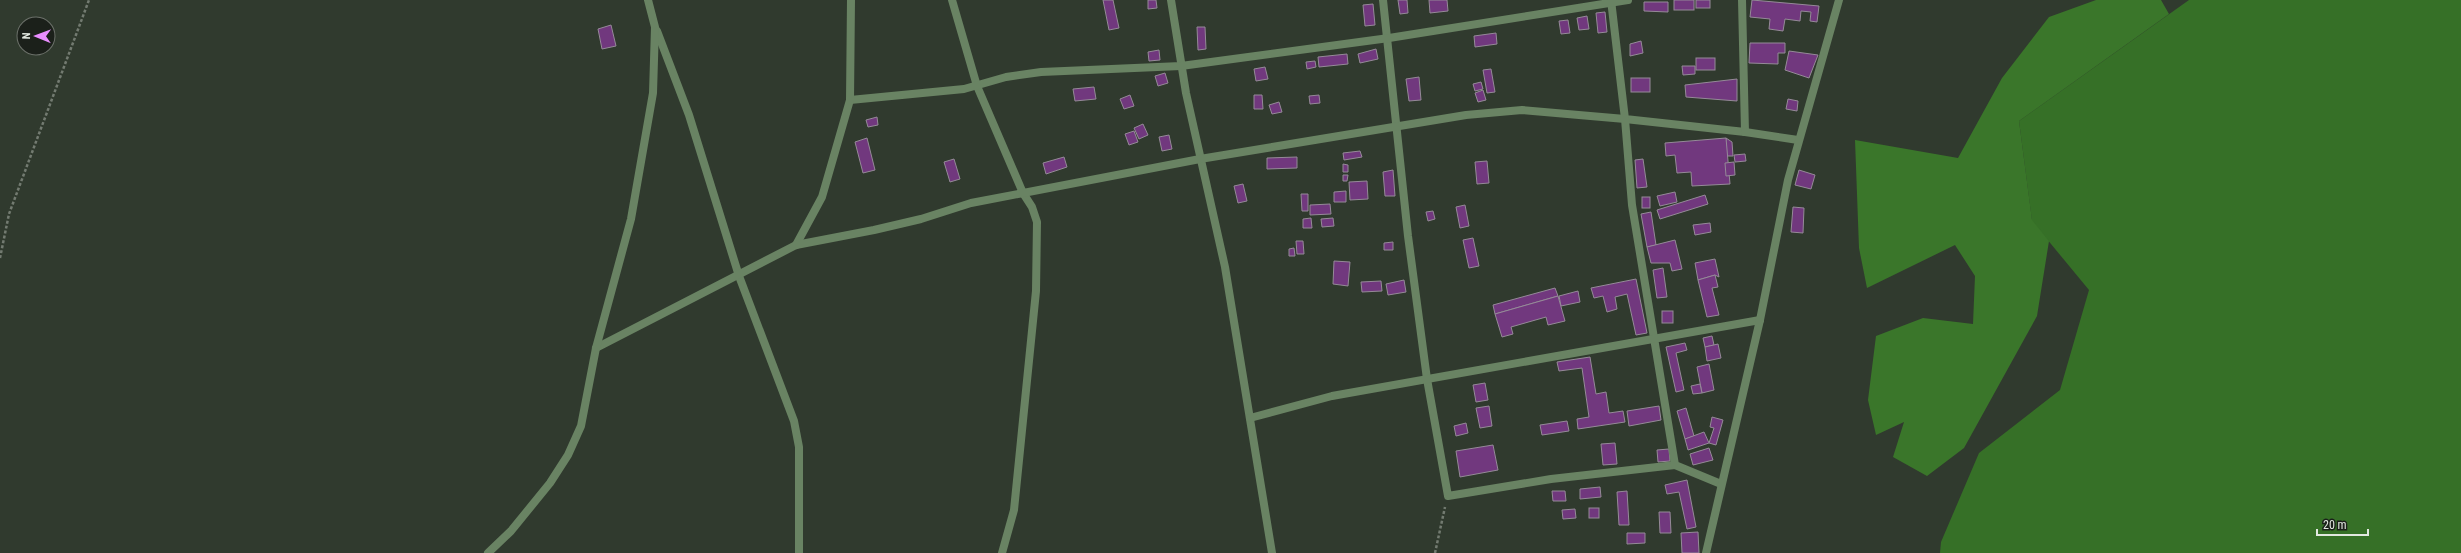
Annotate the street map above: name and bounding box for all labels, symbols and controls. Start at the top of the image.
north arrow [16,16,56,56]
text: N [20,32,33,39]
scale bar [2317,511,2368,537]
text: 20 m [2323,518,2347,532]

